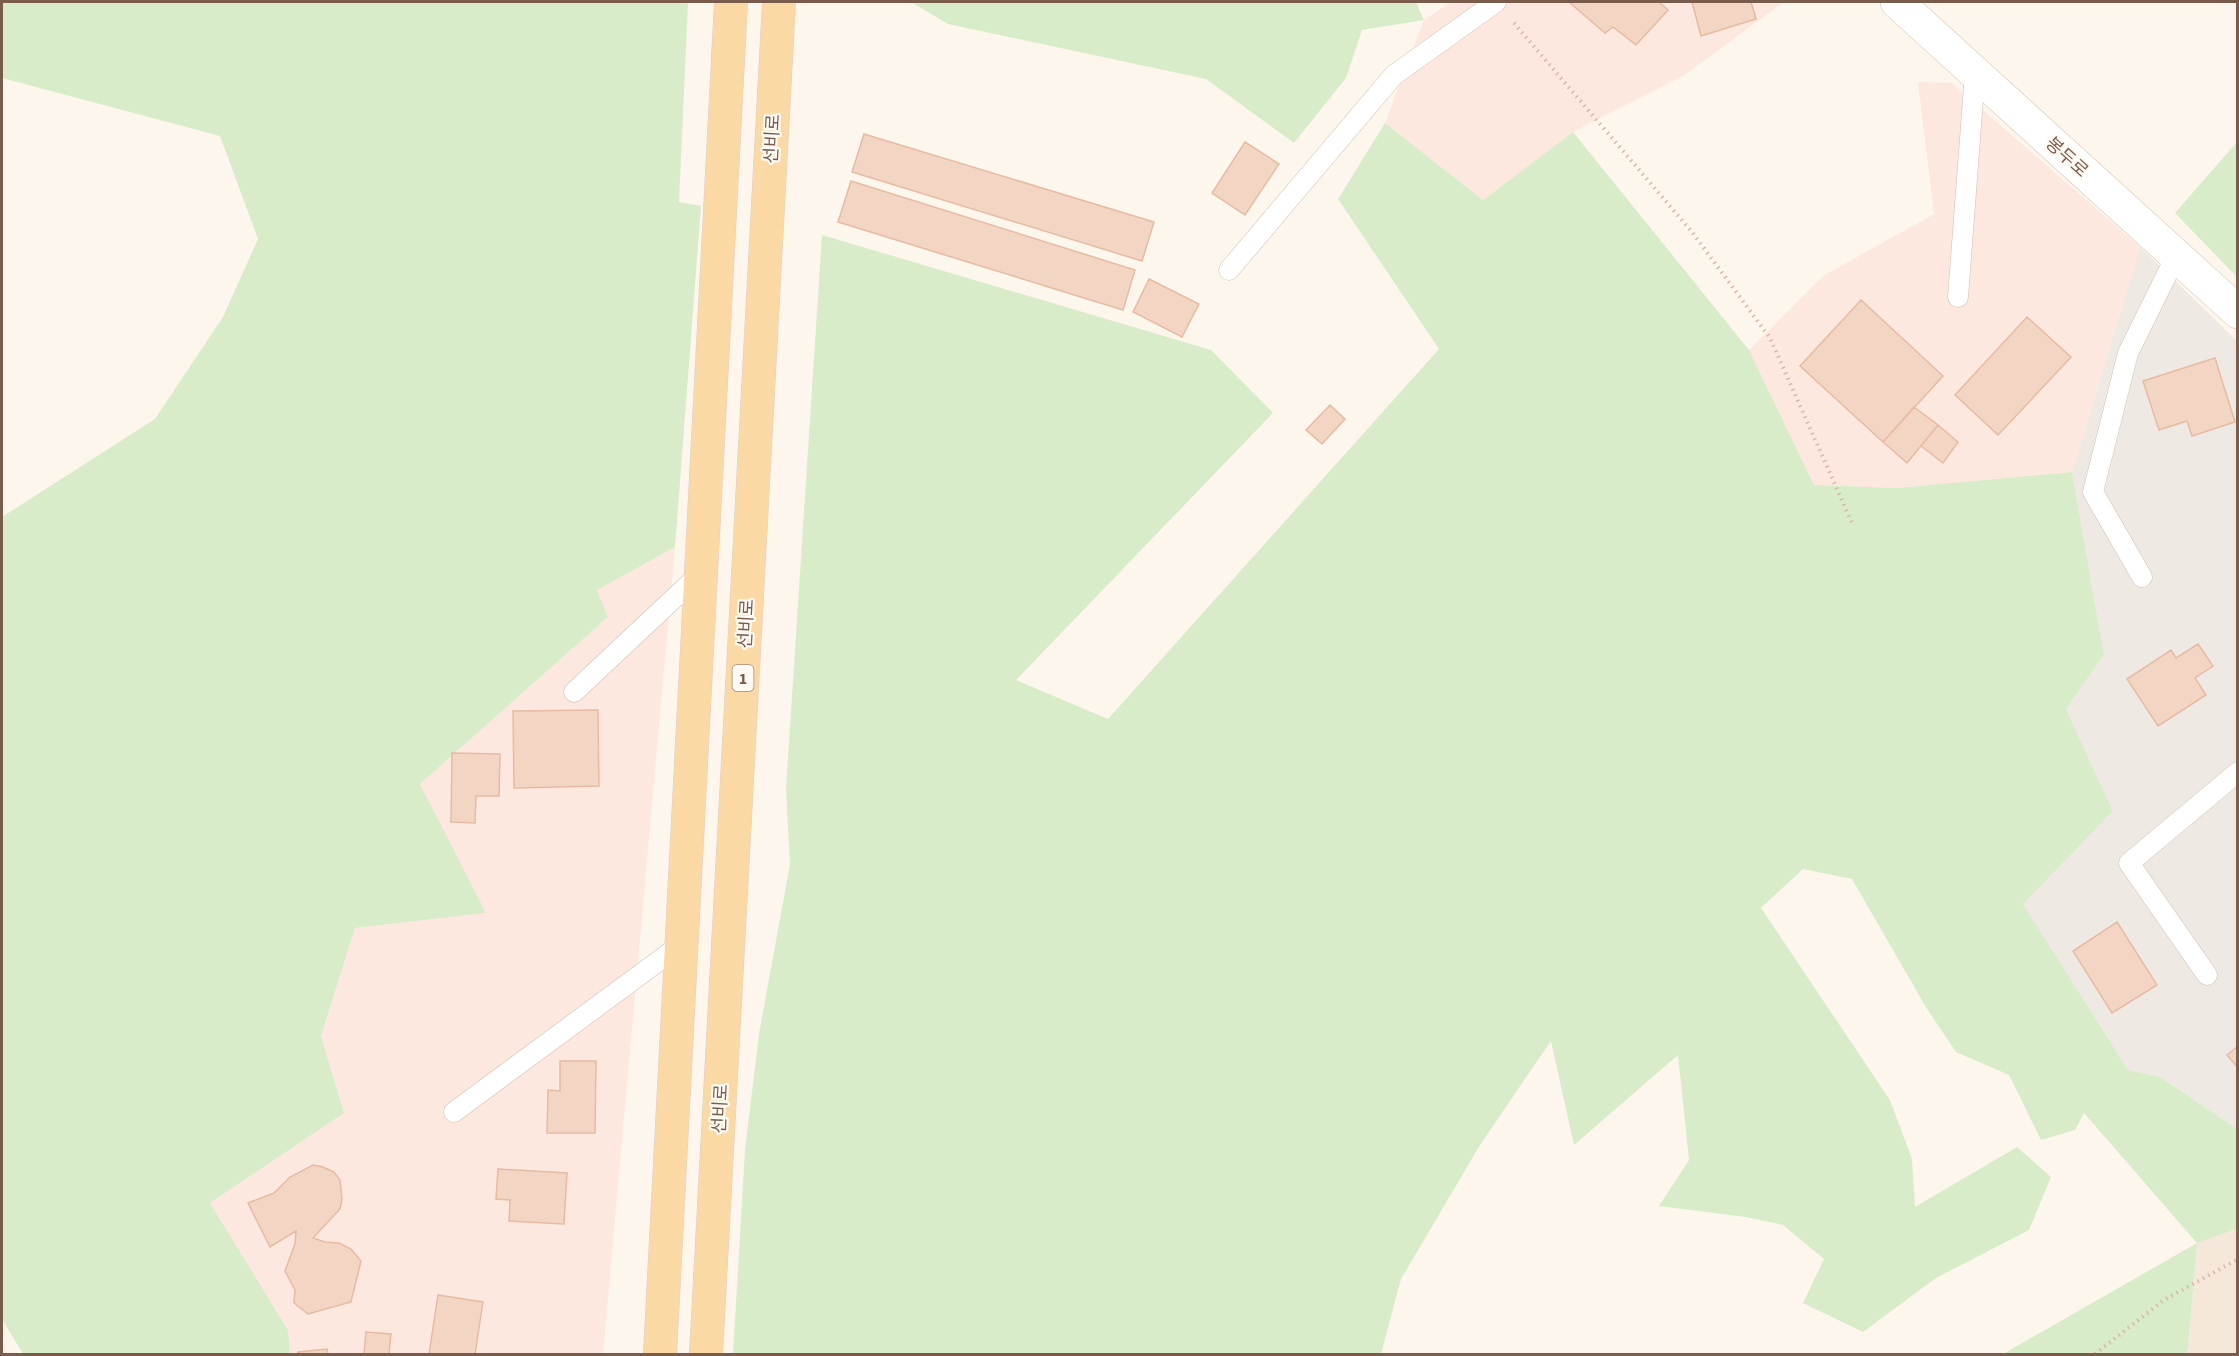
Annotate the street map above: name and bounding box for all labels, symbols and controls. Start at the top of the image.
street label: 선비로 [759,114,786,164]
street label: 봉두로 [2040,131,2093,183]
street label: 선비로 [733,599,760,649]
road number: 1 [732,665,754,691]
street label: 선비로 [707,1084,734,1134]

